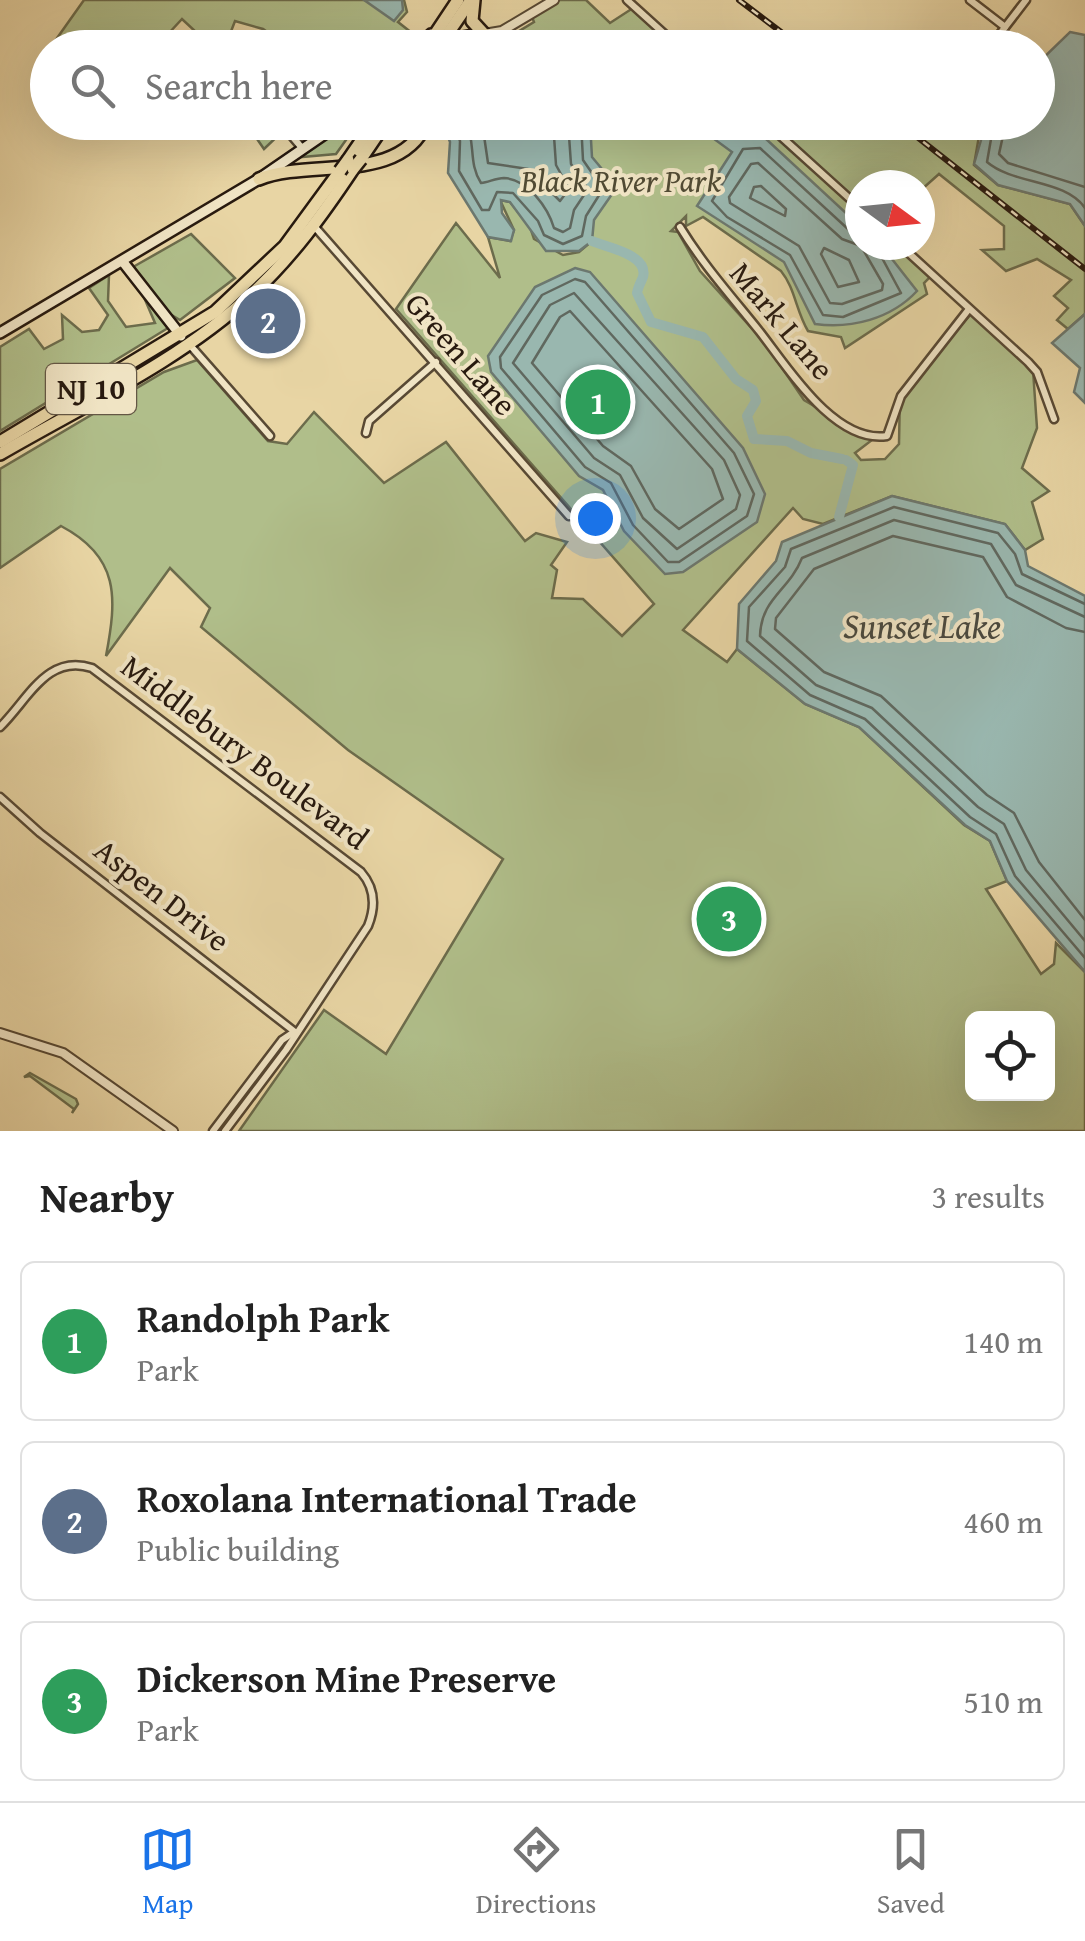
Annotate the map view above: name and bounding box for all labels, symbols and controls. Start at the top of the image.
search box [30,30,1055,140]
text: Search here [145,57,333,113]
icon: search [65,58,120,113]
park label: Black River Park [520,157,721,204]
north arrow [845,170,935,260]
street label: Mark Lane [719,251,846,390]
street label: Green Lane [394,282,528,426]
pin: 2 [236,284,300,358]
road number: NJ 10 [46,364,136,414]
pin: 1 [566,364,630,440]
your location [570,493,621,544]
water label: Sunset Lake [843,600,1001,651]
street label: Middlebury Boulevard [112,643,379,861]
street label: Aspen Drive [84,826,240,963]
pin: 3 [696,882,762,956]
map controls [965,1011,1055,1101]
button: locate [965,1011,1055,1101]
text: Nearby [40,1166,174,1227]
text: 3 results [932,1173,1045,1220]
text: Randolph Park [137,1290,389,1346]
text: 1 [66,1318,83,1365]
text: 140 m [964,1318,1043,1365]
text: Park [137,1346,199,1393]
text: Roxolana International Trade [137,1470,637,1526]
text: 2 [66,1498,83,1545]
text: 460 m [964,1498,1043,1545]
text: Public building [137,1526,339,1573]
text: Dickerson Mine Preserve [137,1650,556,1706]
text: 3 [66,1678,83,1725]
text: 510 m [964,1678,1043,1725]
text: Park [137,1706,199,1753]
tab: Map [140,1822,195,1923]
tab: Directions [476,1822,596,1923]
tab: Saved [877,1822,945,1923]

